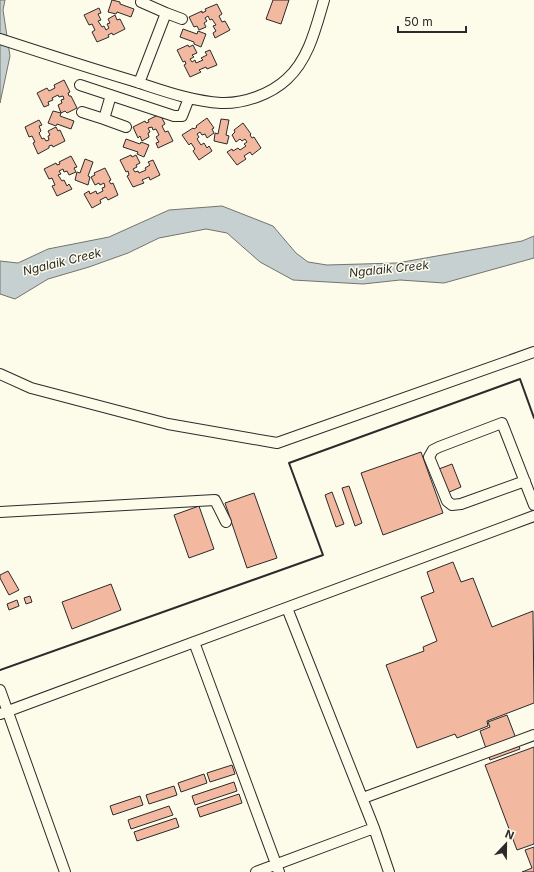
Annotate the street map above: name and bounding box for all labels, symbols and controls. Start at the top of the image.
scale bar [398,8,466,34]
text: 50 m [404,14,433,29]
water label: Ngalaik Creek [21,244,103,279]
water label: Ngalaik Creek [348,257,430,280]
north arrow [486,824,526,864]
text: N [503,827,516,843]

